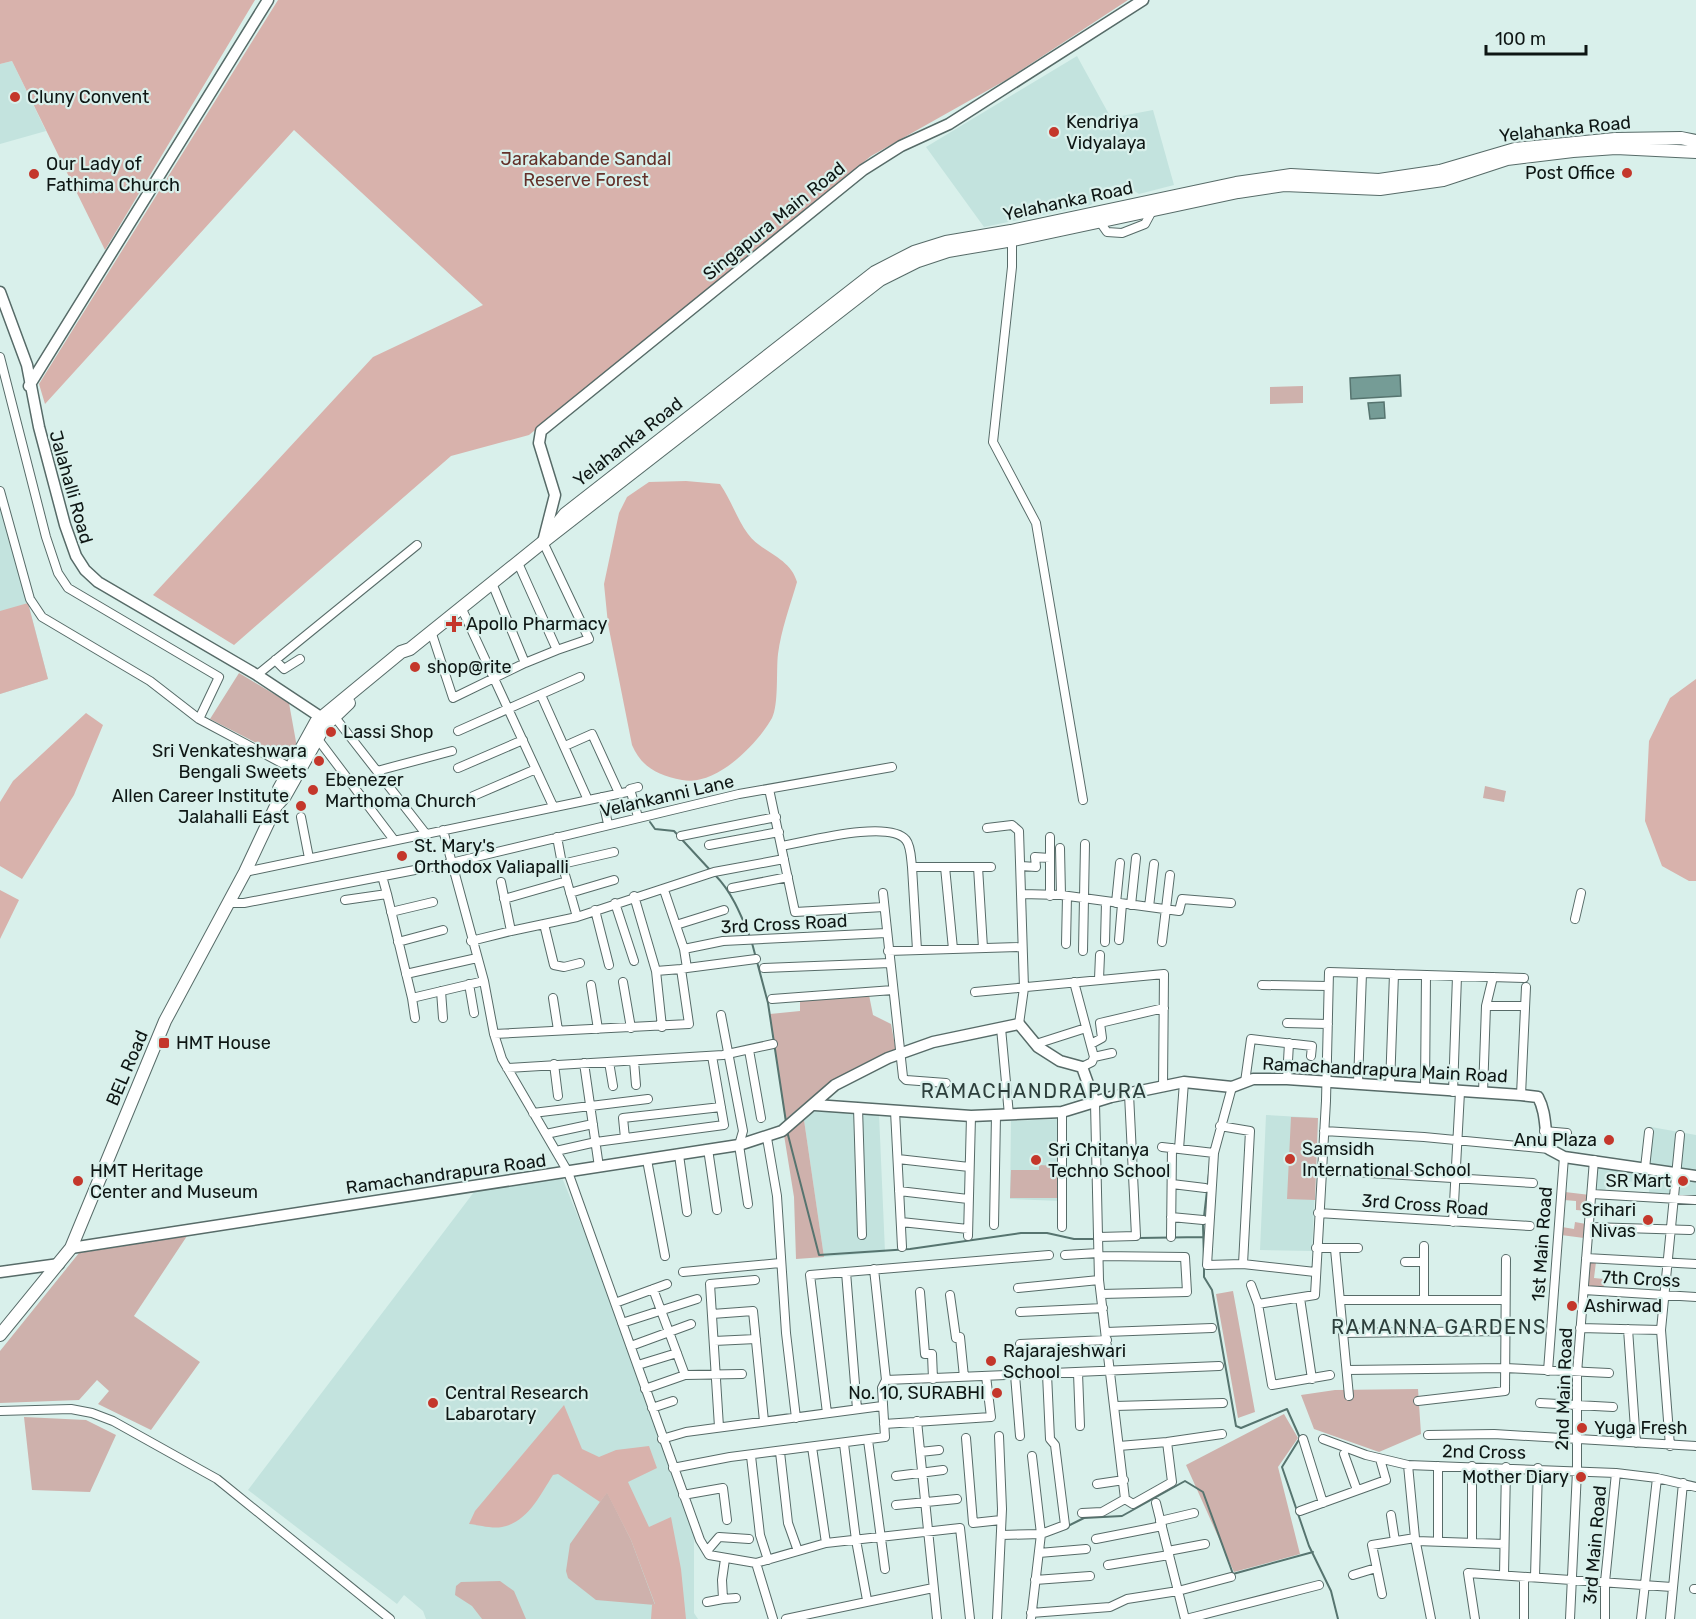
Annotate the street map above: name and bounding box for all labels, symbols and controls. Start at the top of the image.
scale bar [1486,18,1586,56]
text: 100 m [1495,28,1546,50]
place label: Cluny Convent [27,86,149,108]
marker: Cluny Convent [8,90,22,104]
place label: Kendriya Vidyalaya [1066,111,1146,154]
street label: Yelahanka Road [1498,111,1632,147]
marker: Kendriya Vidyalaya [1047,125,1061,139]
park label: Jarakabande Sandal Reserve Forest [501,148,671,191]
place label: Our Lady of Fathima Church [46,153,180,196]
street label: Singapura Main Road [699,157,849,285]
place label: Post Office [1525,162,1615,184]
marker: Post Office [1620,166,1634,180]
marker: Our Lady of Fathima Church [27,167,41,181]
street label: Yelahanka Road [1001,176,1135,226]
street label: Yelahanka Road [569,393,687,491]
street label: Jalahalli Road [44,428,98,546]
place label: Apollo Pharmacy [466,613,608,635]
marker: Apollo Pharmacy [447,617,461,631]
place label: shop@rite [427,656,512,678]
marker: shop@rite [408,660,422,674]
place label: Lassi Shop [343,721,433,743]
marker: Lassi Shop [324,725,338,739]
place label: Sri Venkateshwara Bengali Sweets [152,740,307,783]
marker: Sri Venkateshwara Bengali Sweets [312,754,326,768]
place label: Ebenezer Marthoma Church [325,769,476,812]
street label: Velankanni Lane [598,770,736,822]
marker: Ebenezer Marthoma Church [306,783,320,797]
place label: Allen Career Institute Jalahalli East [112,785,289,828]
marker: Allen Career Institute Jalahalli East [294,799,308,813]
place label: St. Mary's Orthodox Valiapalli [414,835,569,878]
marker: St. Mary's Orthodox Valiapalli [395,849,409,863]
street label: 3rd Cross Road [720,910,848,938]
street label: BEL Road [101,1027,153,1109]
place label: HMT House [176,1032,271,1054]
marker: HMT House [157,1036,171,1050]
street label: Ramachandrapura Main Road [1262,1053,1508,1087]
district label: RAMACHANDRAPURA [921,1079,1147,1103]
place label: Anu Plaza [1514,1129,1597,1151]
marker: Anu Plaza [1602,1133,1616,1147]
place label: Samsidh International School [1302,1138,1471,1181]
place label: Sri Chitanya Techno School [1048,1139,1170,1182]
street label: Ramachandrapura Road [344,1149,548,1199]
marker: Samsidh International School [1283,1152,1297,1166]
marker: Sri Chitanya Techno School [1029,1153,1043,1167]
place label: HMT Heritage Center and Museum [90,1160,258,1203]
place label: SR Mart [1605,1170,1671,1192]
marker: HMT Heritage Center and Museum [71,1174,85,1188]
marker: SR Mart [1676,1174,1690,1188]
street label: 1st Main Road [1527,1186,1557,1302]
street label: 3rd Cross Road [1361,1190,1489,1220]
place label: Srihari Nivas [1582,1199,1636,1242]
marker: Srihari Nivas [1641,1213,1655,1227]
street label: 7th Cross [1601,1266,1681,1292]
place label: Ashirwad [1584,1295,1662,1317]
marker: Ashirwad [1565,1299,1579,1313]
district label: RAMANNA GARDENS [1331,1315,1547,1339]
street label: 2nd Main Road [1551,1327,1577,1451]
place label: Rajarajeshwari School [1003,1340,1126,1383]
marker: Rajarajeshwari School [984,1354,998,1368]
place label: Central Research Labarotary [445,1382,589,1425]
place label: No. 10, SURABHI [848,1382,985,1404]
marker: No. 10, SURABHI [990,1386,1004,1400]
marker: Central Research Labarotary [426,1396,440,1410]
place label: Yuga Fresh [1594,1417,1688,1439]
marker: Yuga Fresh [1575,1421,1589,1435]
street label: 2nd Cross [1442,1440,1526,1464]
place label: Mother Diary [1462,1466,1569,1488]
marker: Mother Diary [1574,1470,1588,1484]
street label: 3rd Main Road [1579,1485,1611,1605]

